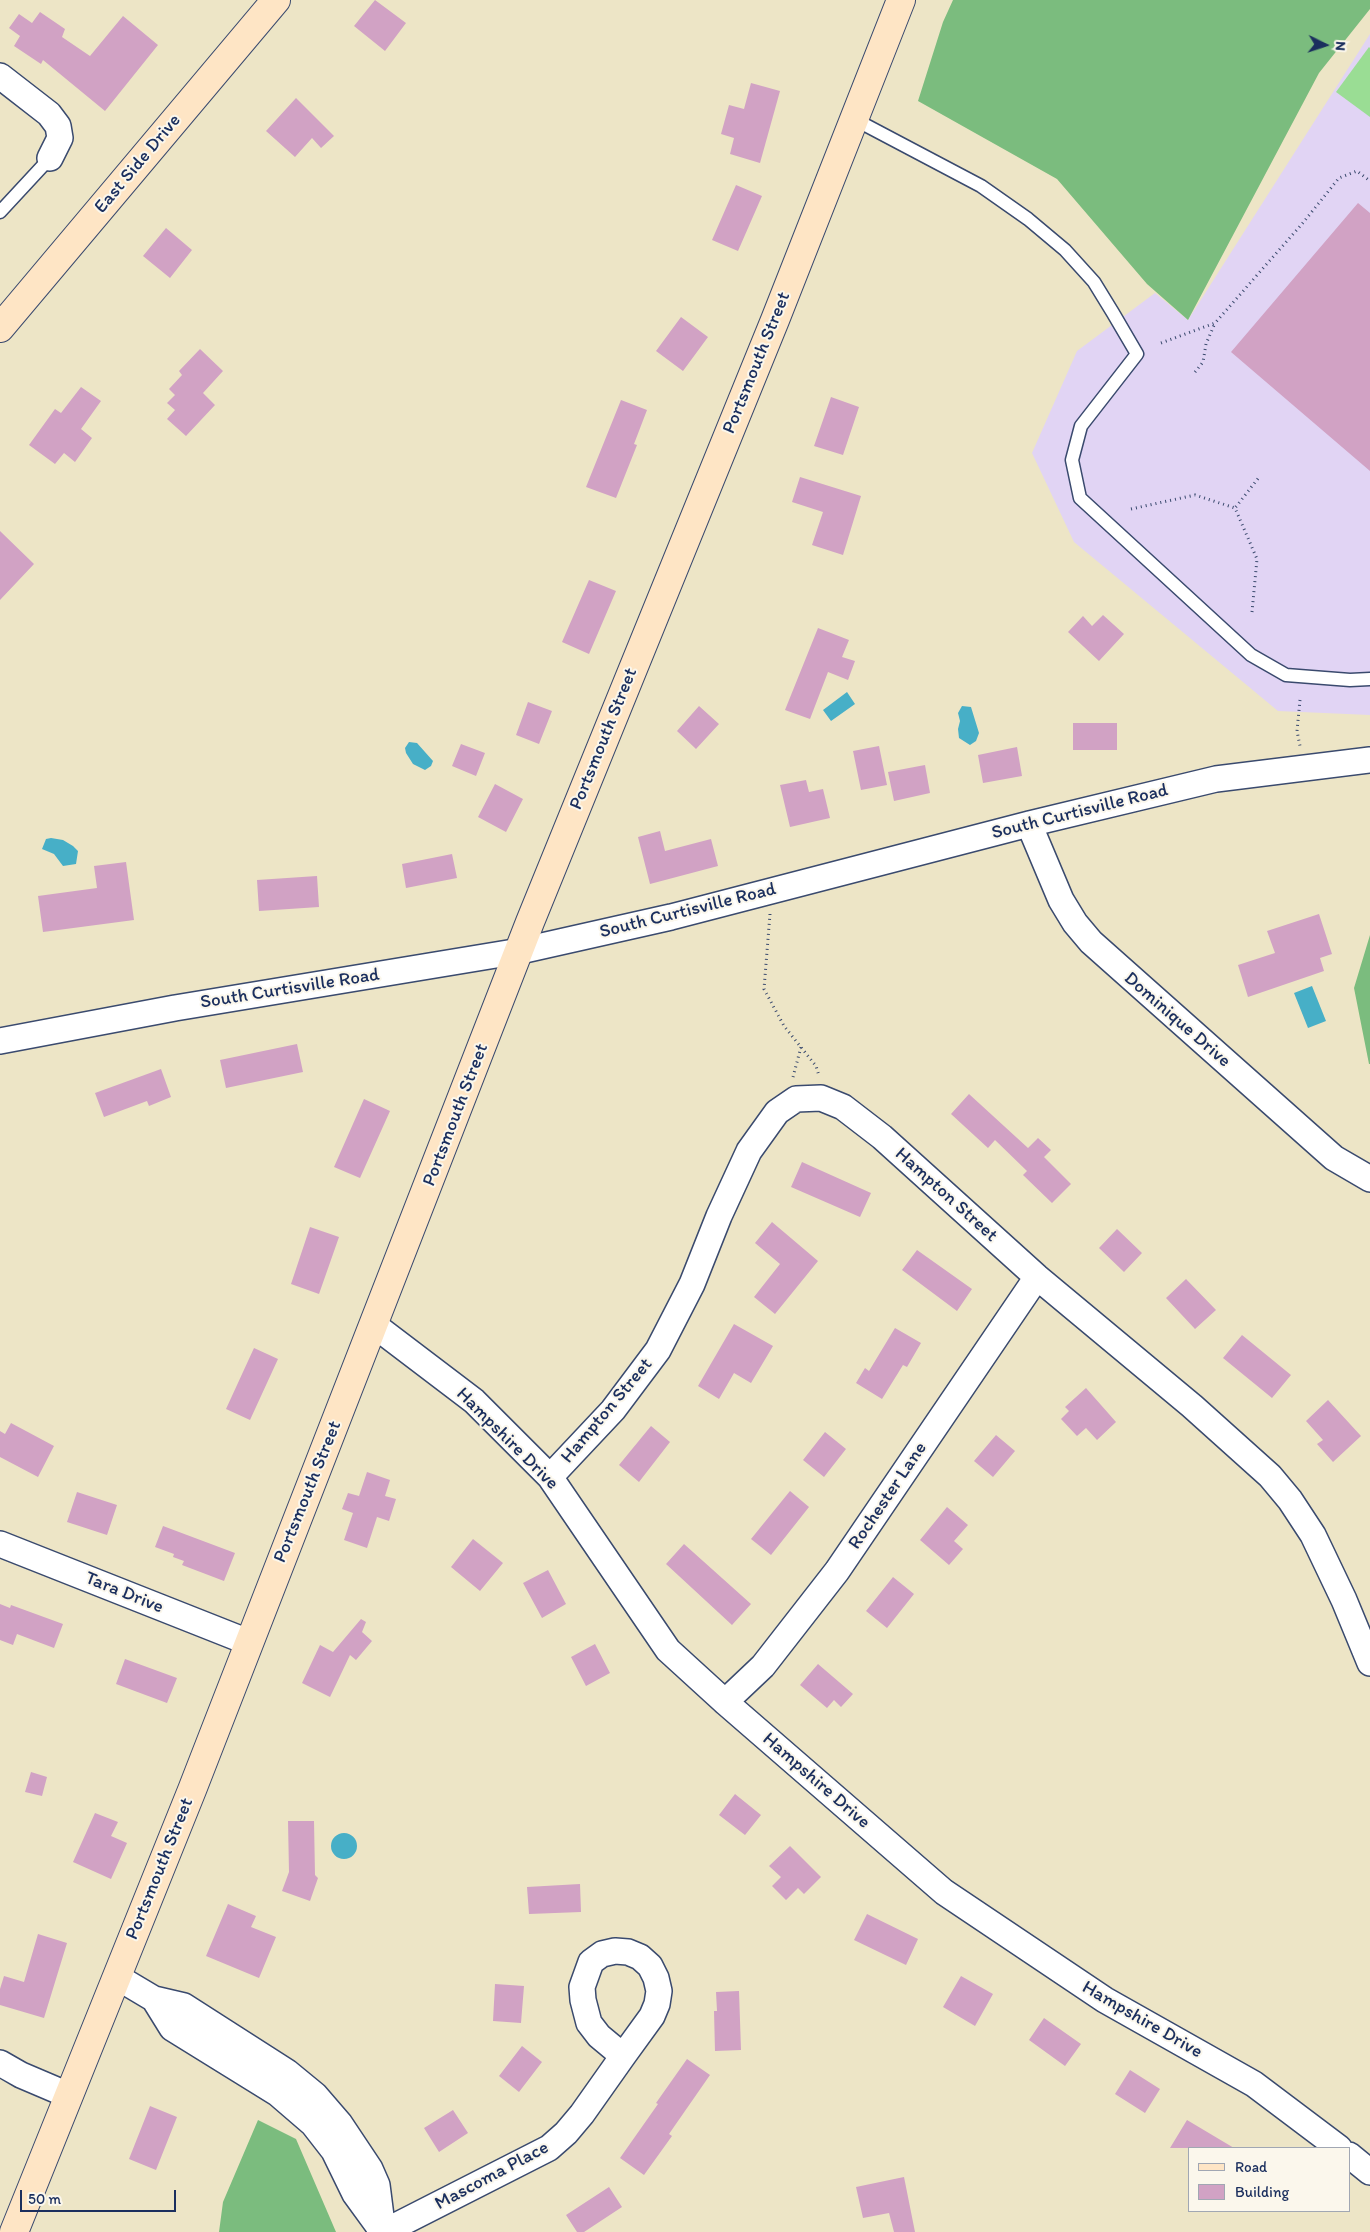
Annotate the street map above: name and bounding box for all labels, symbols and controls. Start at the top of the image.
north arrow [1300,20,1350,70]
text: N [1332,41,1349,51]
street label: East Side Drive [90,110,186,218]
street label: Portsmouth Street [718,289,796,437]
street label: Portsmouth Street [565,665,643,813]
street label: South Curtisville Road [989,779,1171,845]
street label: South Curtisville Road [597,878,779,944]
street label: South Curtisville Road [199,964,381,1014]
street label: Dominique Drive [1119,967,1235,1073]
street label: Portsmouth Street [418,1040,494,1190]
street label: Hampton Street [890,1143,1002,1247]
street label: Hampton Street [556,1354,658,1468]
street label: Hampshire Drive [451,1383,563,1495]
street label: Portsmouth Street [269,1418,347,1566]
street label: Rochester Lane [844,1438,932,1554]
street label: Tara Drive [81,1567,167,1619]
street label: Hampshire Drive [757,1728,875,1834]
street label: Portsmouth Street [121,1795,199,1943]
street label: Hampshire Drive [1078,1976,1206,2064]
street label: Mascoma Place [431,2136,553,2216]
legend [1188,2147,1350,2212]
text: Road [1235,2158,1267,2176]
scale bar [22,2180,179,2212]
text: Building [1235,2183,1289,2201]
text: 50 m [28,2190,61,2208]

